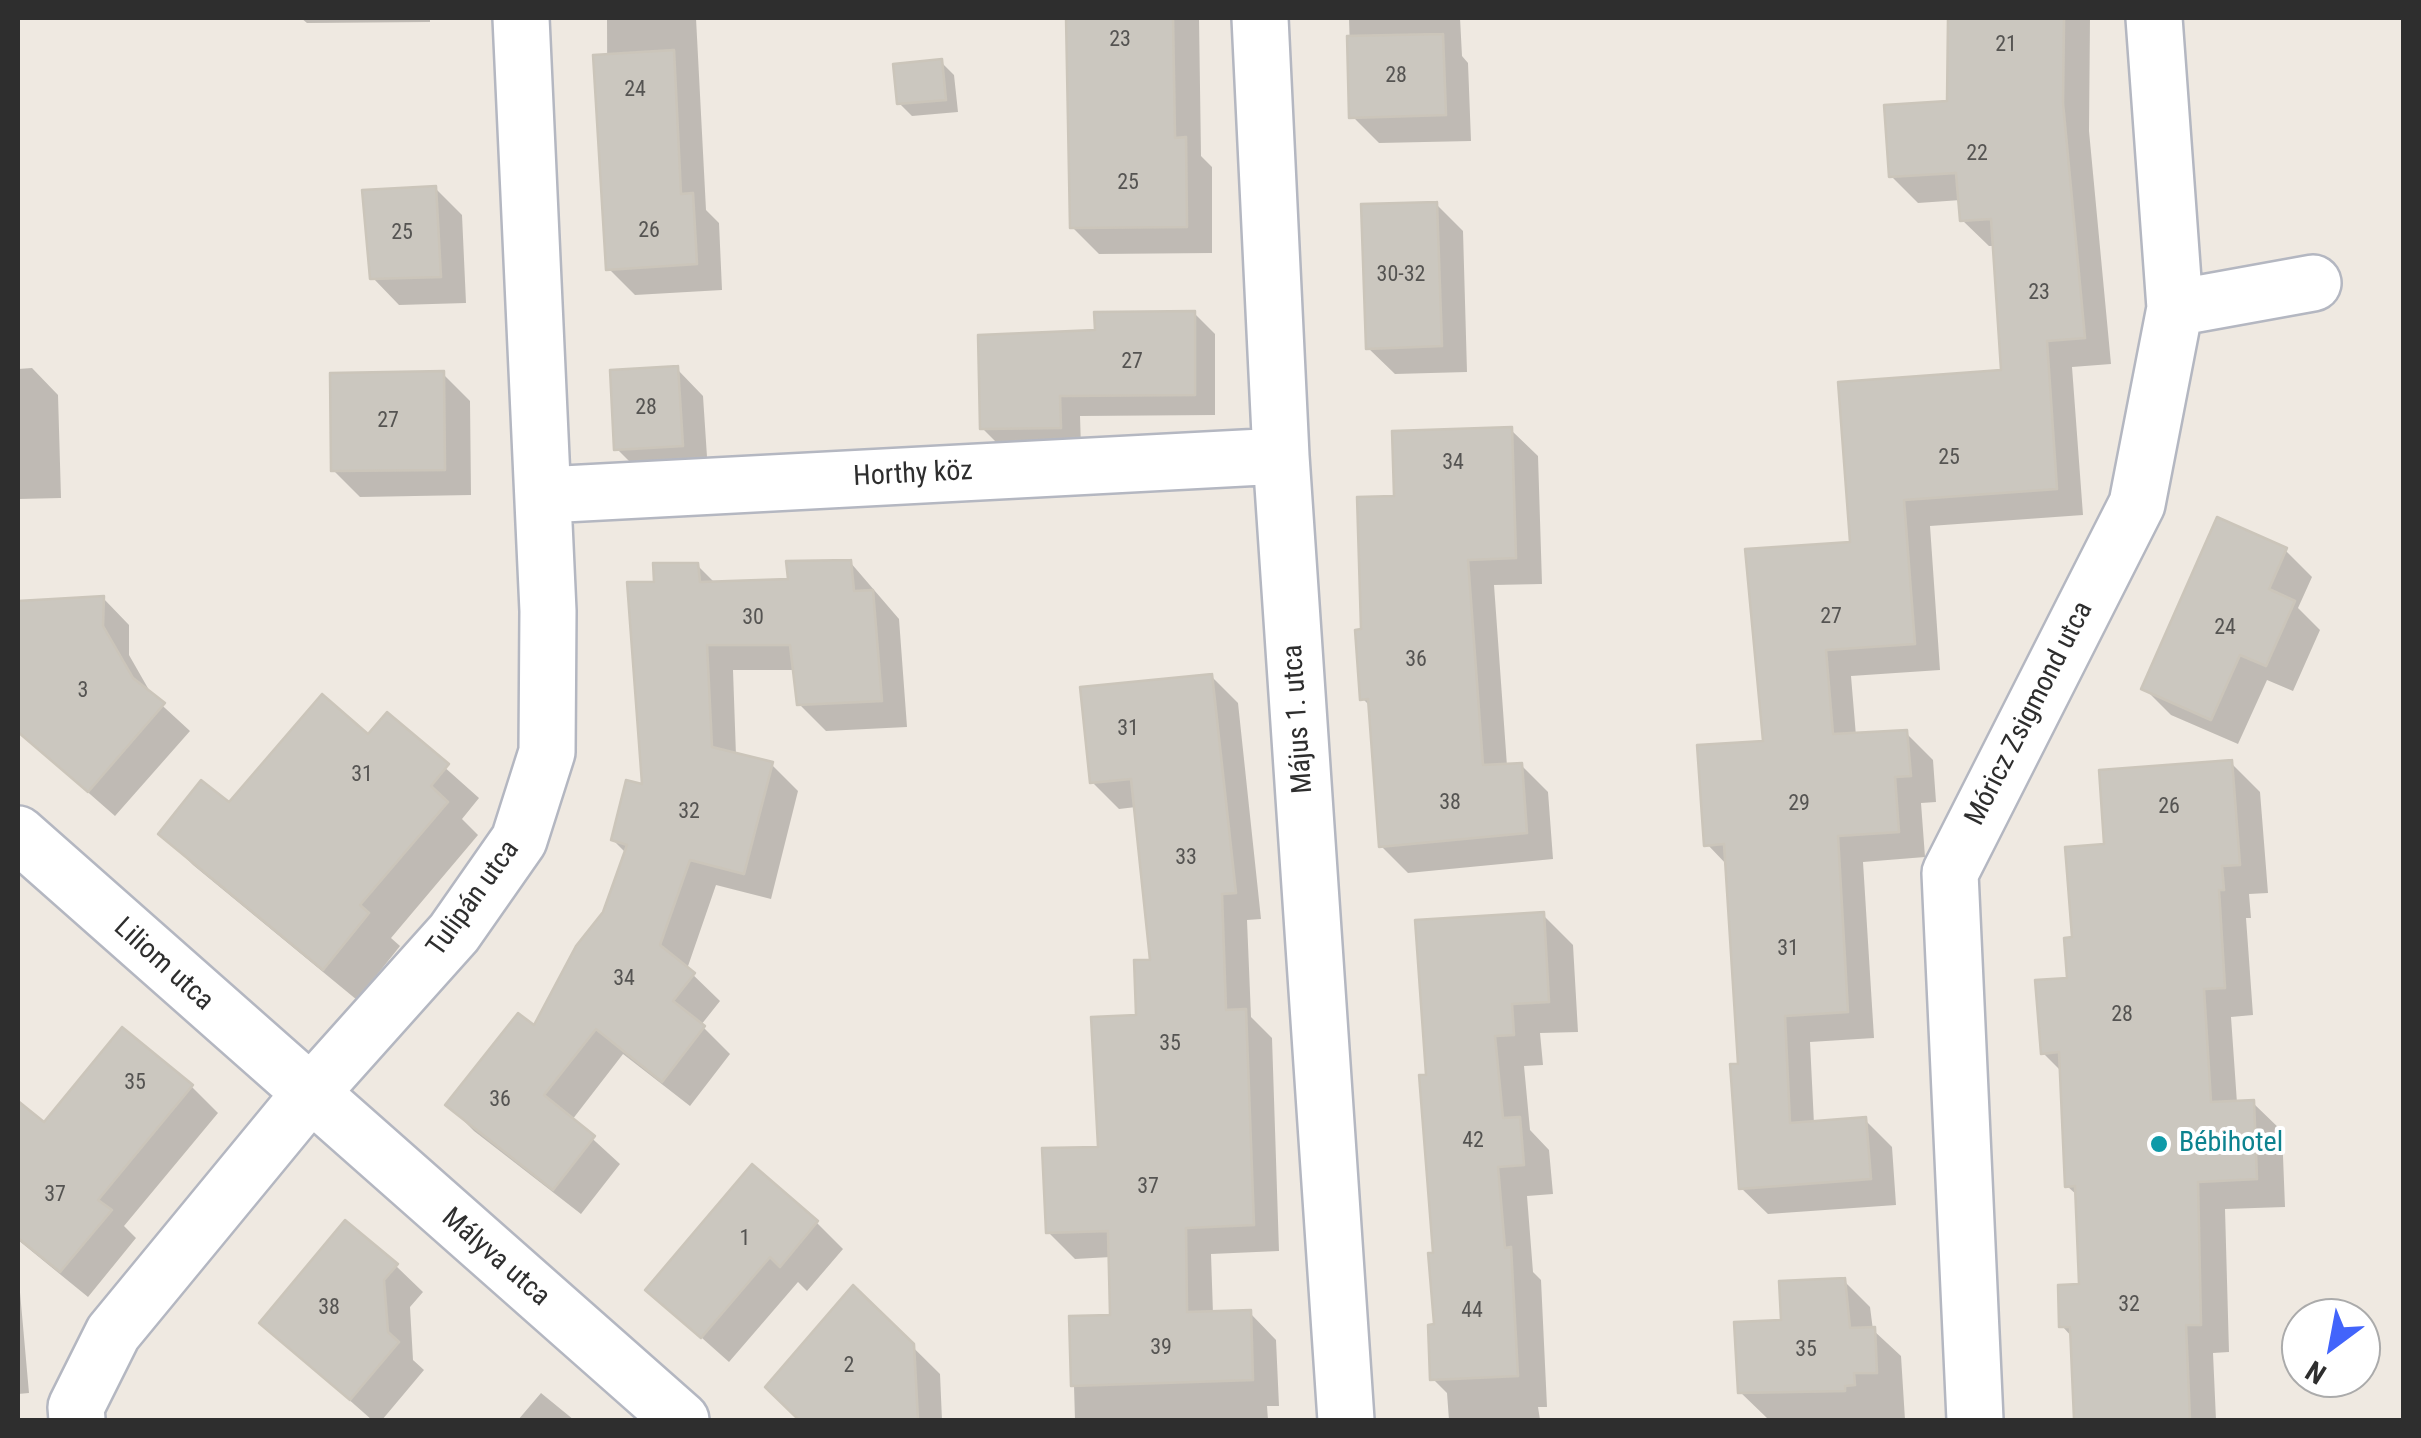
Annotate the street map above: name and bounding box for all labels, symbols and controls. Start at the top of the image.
house number: 23 [1109,27,1131,53]
house number: 21 [1995,32,2017,58]
house number: 28 [1385,63,1407,89]
house number: 24 [624,77,646,103]
house number: 22 [1966,141,1988,167]
house number: 25 [1117,170,1139,196]
house number: 26 [638,218,660,244]
house number: 25 [391,220,413,246]
house number: 30-32 [1377,262,1425,288]
house number: 23 [2028,280,2050,306]
house number: 27 [1121,349,1143,375]
house number: 28 [635,395,657,421]
house number: 27 [377,408,399,434]
house number: 25 [1938,445,1960,471]
house number: 34 [1442,450,1464,476]
street label: Horthy köz [853,455,973,495]
street label: Móricz Zsigmond utca [1959,596,2101,832]
house number: 27 [1820,604,1842,630]
house number: 30 [742,605,764,631]
house number: 24 [2214,615,2236,641]
street label: Május 1. utca [1277,643,1321,795]
house number: 36 [1405,647,1427,673]
house number: 3 [78,678,88,704]
house number: 31 [1117,716,1139,742]
house number: 31 [351,762,373,788]
house number: 38 [1439,790,1461,816]
house number: 29 [1788,791,1810,817]
house number: 26 [2158,794,2180,820]
house number: 32 [678,799,700,825]
street label: Tulipán utca [421,835,527,963]
house number: 33 [1175,845,1197,871]
street label: Liliom utca [106,912,220,1018]
house number: 31 [1777,936,1799,962]
house number: 34 [613,966,635,992]
house number: 28 [2111,1002,2133,1028]
house number: 35 [1159,1031,1181,1057]
house number: 35 [124,1070,146,1096]
house number: 36 [489,1087,511,1113]
place label: Bébihotel [2179,1127,2283,1161]
house number: 42 [1462,1128,1484,1154]
marker: Bébihotel [2148,1133,2170,1155]
house number: 37 [1137,1174,1159,1200]
house number: 37 [44,1182,66,1208]
street label: Mályva utca [434,1202,556,1314]
house number: 1 [740,1226,750,1252]
house number: 32 [2118,1292,2140,1318]
house number: 38 [318,1295,340,1321]
house number: 44 [1461,1298,1483,1324]
north arrow [2281,1298,2381,1398]
house number: 39 [1150,1335,1172,1361]
house number: 35 [1795,1337,1817,1363]
house number: 2 [844,1353,854,1379]
text: N [2300,1354,2332,1391]

